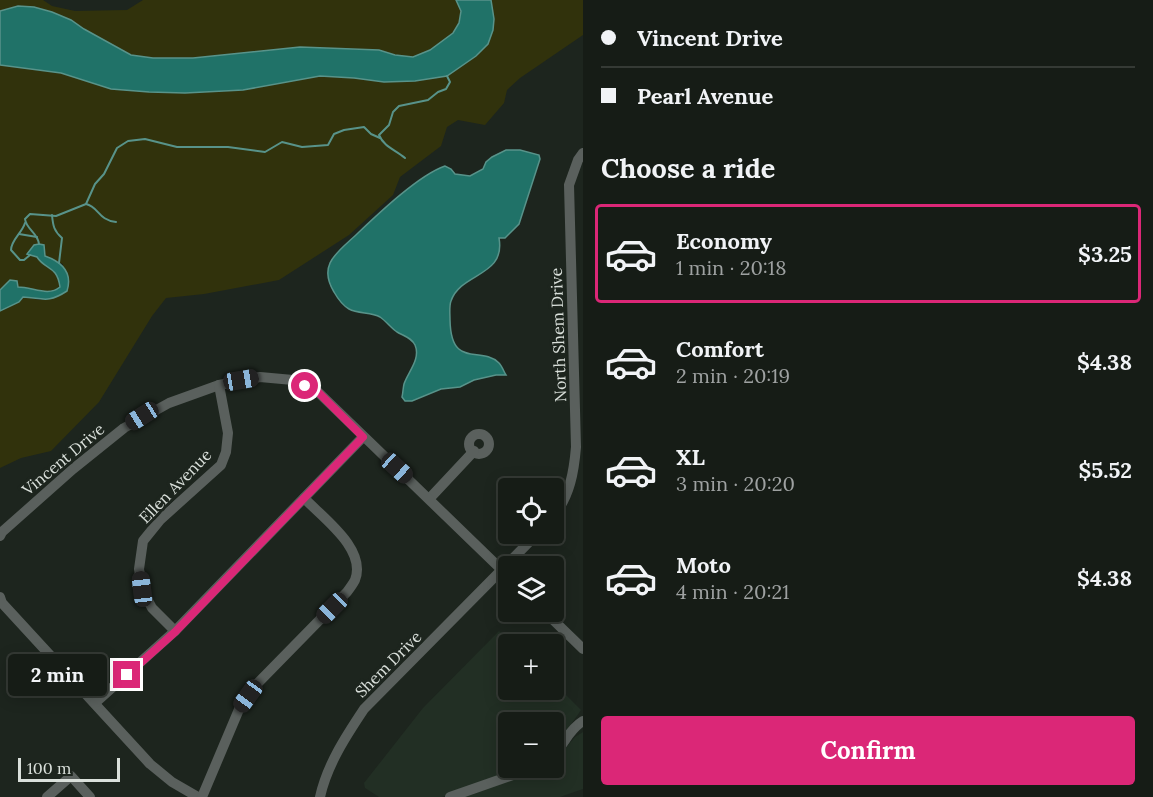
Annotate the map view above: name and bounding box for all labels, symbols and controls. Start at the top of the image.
text: Vincent Drive [637,24,783,52]
text: Pearl Avenue [637,82,773,110]
text: Choose a ride [601,151,775,185]
icon: car [604,227,658,281]
text: Economy [676,227,772,255]
text: $3.25 [1078,240,1132,268]
text: 1 min · 20:18 [676,255,786,280]
street label: North Shem Drive [546,267,570,402]
icon: car [604,335,658,389]
text: Comfort [676,335,764,363]
text: $4.38 [1077,348,1132,376]
text: 2 min · 20:19 [676,363,790,388]
car [222,368,260,392]
route start [291,372,318,399]
car [122,399,162,433]
street label: Vincent Drive [17,419,109,500]
icon: car [604,443,658,497]
text: XL [676,443,705,471]
street label: Ellen Avenue [135,444,216,527]
car [378,449,416,487]
text: $5.52 [1078,456,1132,484]
text: 3 min · 20:20 [676,471,795,496]
map controls [498,478,564,778]
button: locate [498,478,564,544]
icon: car [604,551,658,605]
text: Moto [676,551,731,579]
button: layers [498,556,564,622]
text: $4.38 [1077,564,1132,592]
car [131,570,153,608]
text: 4 min · 20:21 [676,579,789,604]
car [313,589,351,627]
street label: Shem Drive [351,626,426,701]
button: + [498,634,564,700]
callout: 2 min [7,654,106,696]
route end [113,661,140,688]
text: 2 min [31,662,84,687]
car [230,676,266,716]
button: − [498,712,564,778]
button: Confirm [601,716,1135,785]
scale bar [18,755,120,782]
text: 100 m [27,758,71,778]

